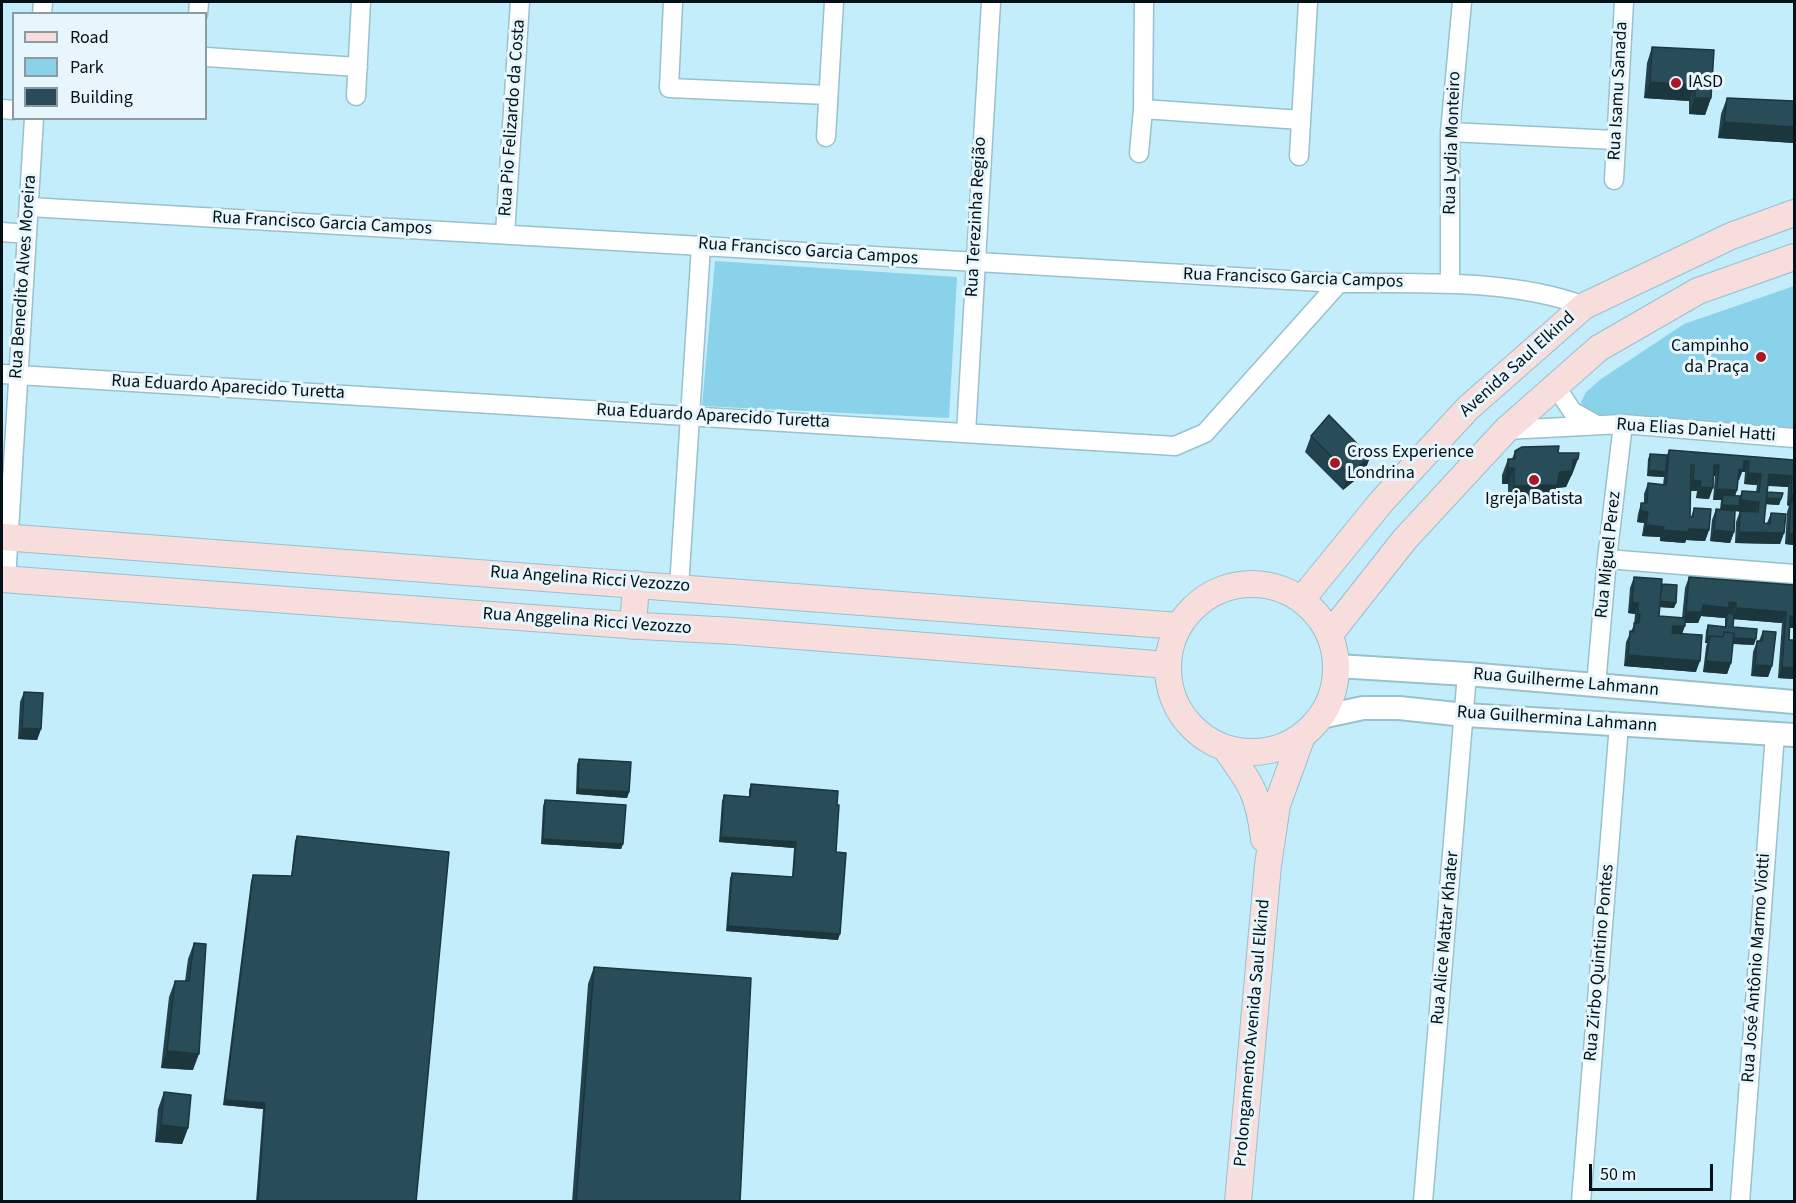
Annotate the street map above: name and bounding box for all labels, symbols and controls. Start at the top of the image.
legend [12,12,207,120]
street label: Rua Pio Felizardo da Costa [495,19,531,217]
street label: Rua Isamu Sanada [1605,21,1633,161]
text: Road [70,25,109,50]
text: Park [70,55,104,80]
street label: Rua Lydia Monteiro [1440,71,1466,215]
place label: IASD [1688,72,1723,94]
marker: IASD [1669,76,1683,90]
text: Building [70,85,133,110]
street label: Rua Terezinha Região [962,136,992,298]
street label: Rua Benedito Alves Moreira [6,174,42,380]
street label: Rua Francisco Garcia Campos [211,207,433,241]
street label: Rua Francisco Garcia Campos [697,234,919,270]
street label: Rua Francisco Garcia Campos [1182,264,1404,294]
street label: Avenida Saul Elkind [1456,308,1580,422]
place label: Campinho da Praça [1671,336,1749,378]
marker: Campinho da Praça [1754,350,1768,364]
street label: Rua Eduardo Aparecido Turetta [111,371,345,405]
street label: Rua Eduardo Aparecido Turetta [596,400,830,434]
street label: Rua Elias Daniel Hatti [1616,415,1776,447]
place label: Cross Experience Londrina [1347,442,1474,484]
marker: Cross Experience Londrina [1328,456,1342,470]
marker: Igreja Batista [1527,473,1541,487]
place label: Igreja Batista [1485,489,1583,511]
street label: Rua Miguel Perez [1592,490,1626,620]
street label: Rua Angelina Ricci Vezozzo [489,562,691,598]
street label: Rua Anggelina Ricci Vezozzo [482,604,692,640]
street label: Rua Guilherme Lahmann [1472,664,1660,702]
street label: Rua Guilhermina Lahmann [1456,702,1658,738]
street label: Rua Alice Mattar Khater [1428,850,1464,1026]
street label: Rua José Antônio Marmo Viotti [1738,853,1776,1083]
street label: Rua Zirbo Quintino Pontes [1581,864,1619,1062]
street label: Prolongamento Avenida Saul Elkind [1231,898,1275,1168]
scale bar [1592,1152,1716,1190]
text: 50 m [1600,1162,1636,1187]

